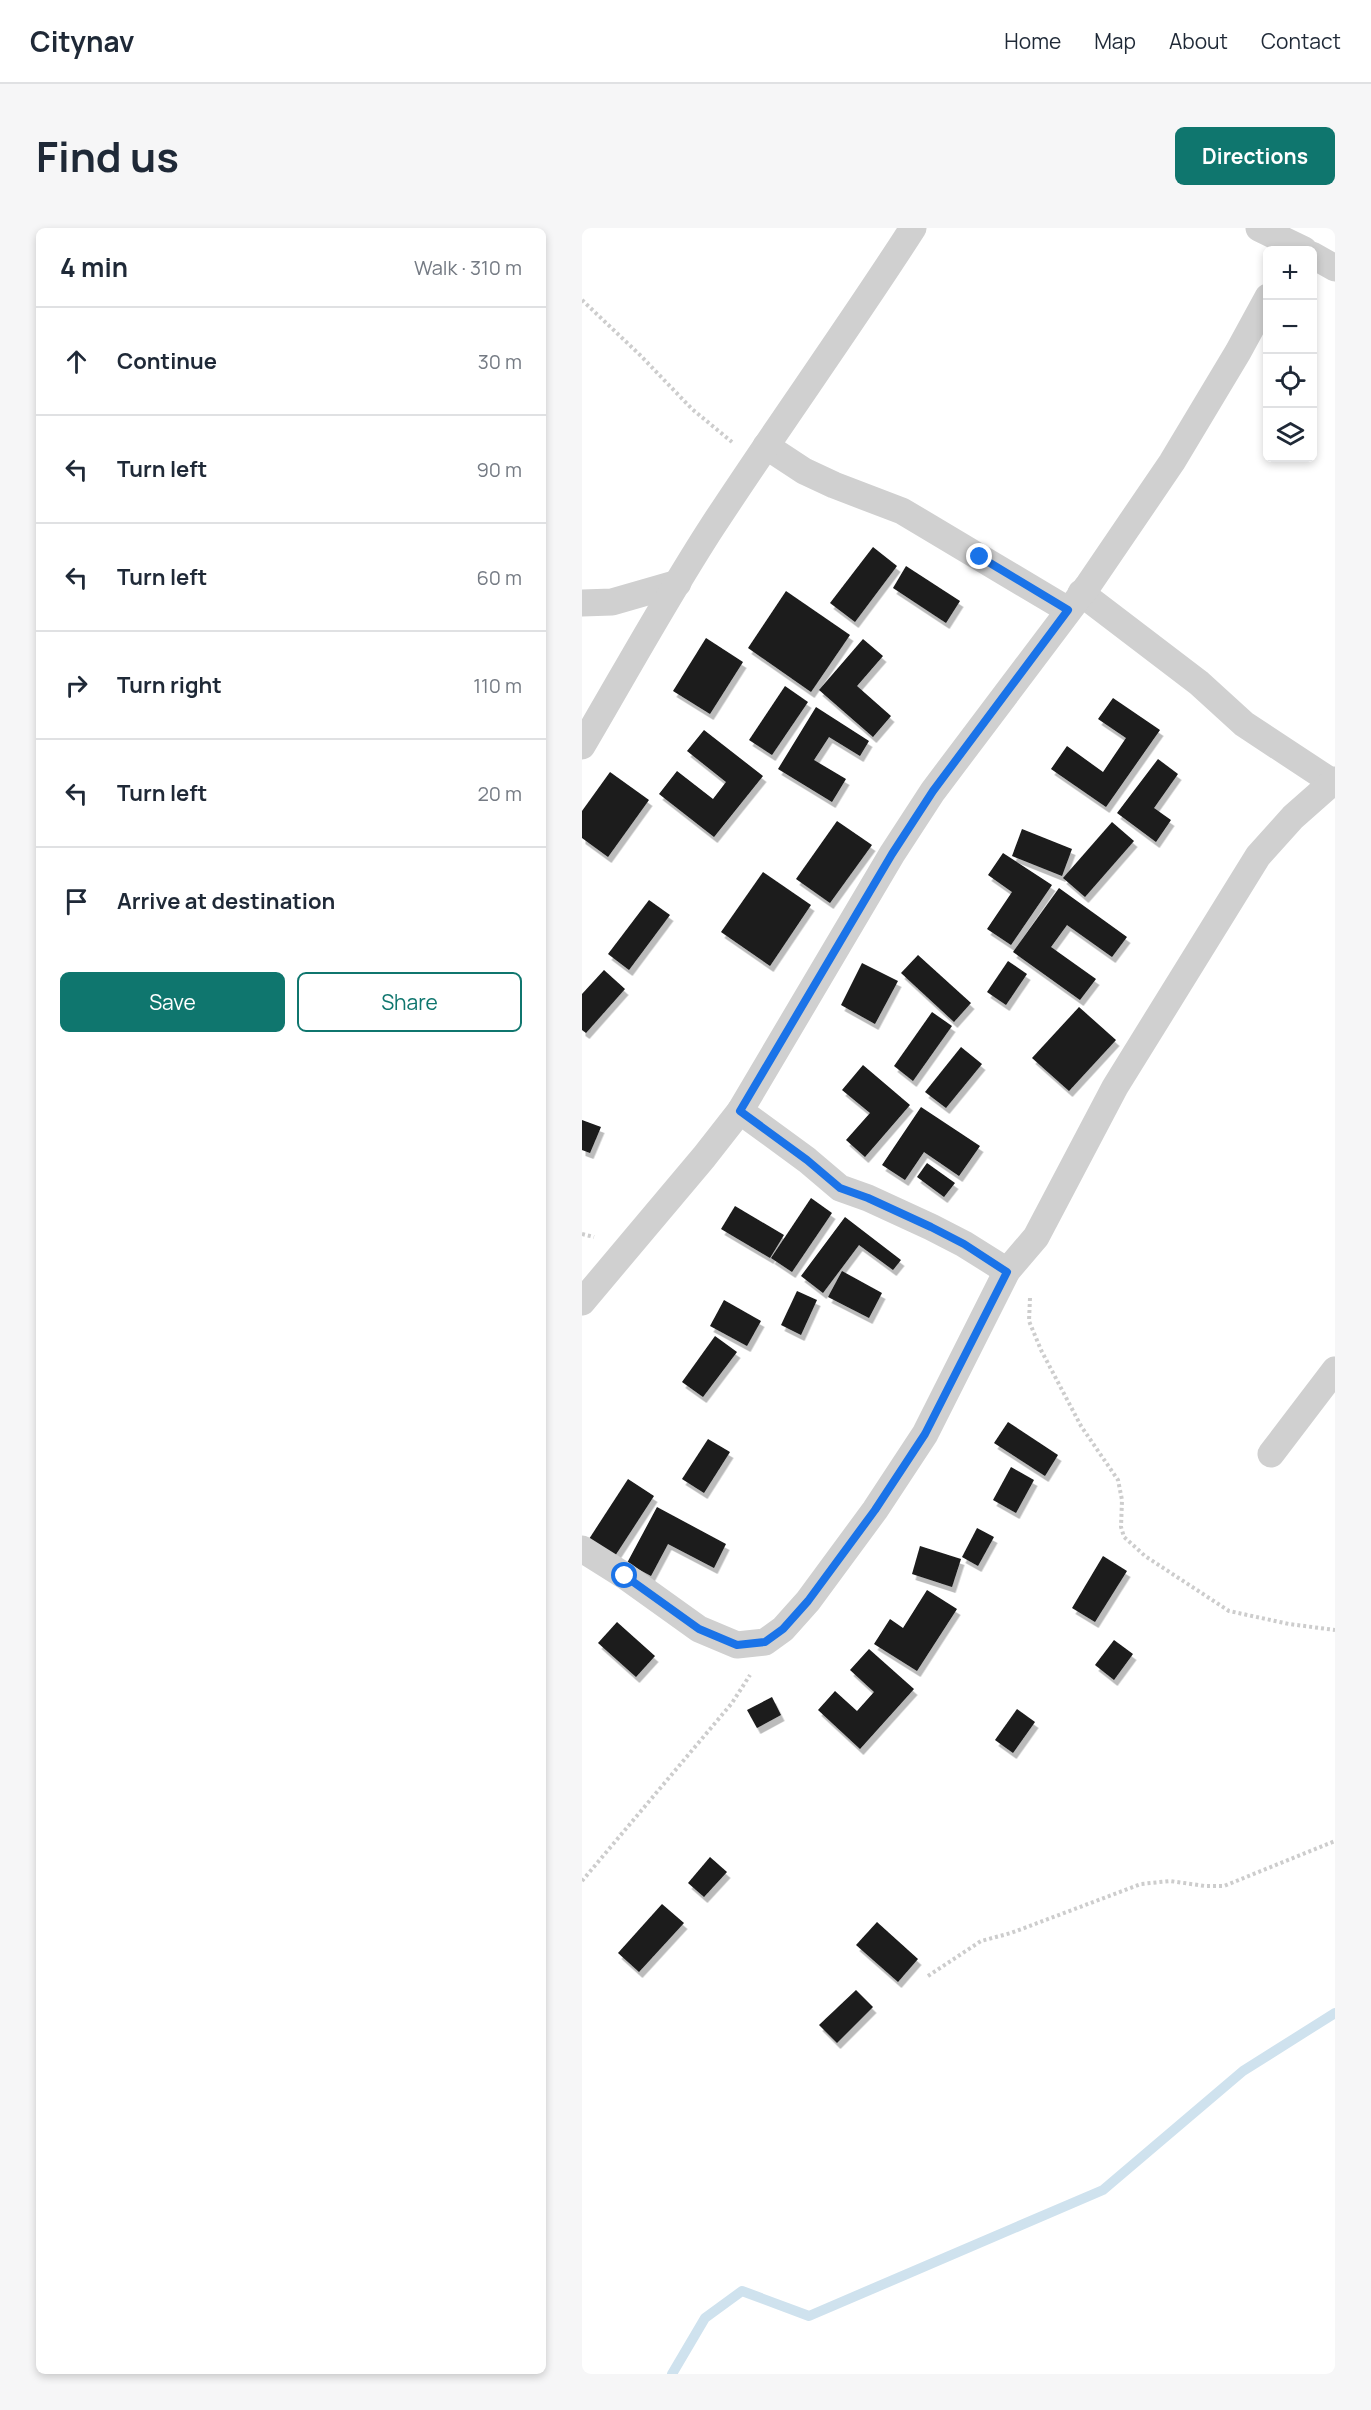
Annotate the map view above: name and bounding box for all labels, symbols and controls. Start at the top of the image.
text: Citynav [30,22,134,60]
text: Home [1004,27,1061,55]
text: Map [1094,27,1136,55]
text: About [1169,27,1228,55]
text: Contact [1261,27,1341,55]
text: Find us [36,127,179,185]
button: Directions [1175,127,1335,185]
map controls [1263,246,1317,462]
button: + [1263,246,1317,300]
text: 4 min [60,249,128,285]
text: Walk · 310 m [414,254,522,281]
button: − [1263,300,1317,354]
icon: ahead [60,345,93,378]
text: Continue [117,346,217,376]
text: 30 m [478,348,522,375]
button: locate [1263,354,1317,408]
button: layers [1263,408,1317,462]
icon: left [60,453,93,486]
text: Turn left [117,454,207,484]
text: 90 m [476,456,522,483]
route end [966,543,992,569]
icon: left [60,561,93,594]
text: Turn left [117,562,207,592]
text: 60 m [476,564,522,591]
icon: right [60,669,93,702]
text: Turn right [117,670,222,700]
text: 110 m [473,672,522,699]
icon: left [60,777,93,810]
text: Turn left [117,778,207,808]
text: 20 m [477,780,522,807]
icon: arrive [60,885,93,918]
text: Arrive at destination [117,886,335,916]
button: Save [60,972,285,1032]
button: Share [297,972,522,1032]
route start [611,1562,637,1588]

